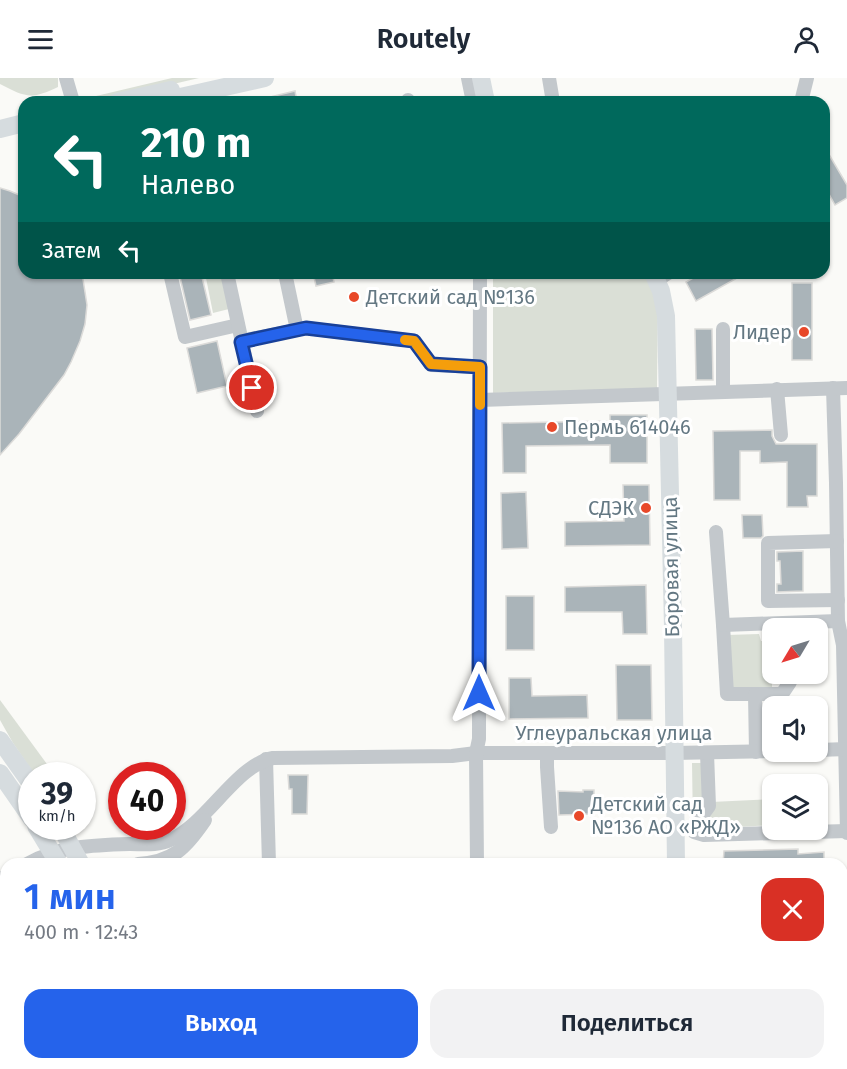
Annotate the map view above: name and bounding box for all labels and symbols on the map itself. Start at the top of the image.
place label: Детский сад №136 [365,285,535,309]
marker: Детский сад №136 [347,290,361,304]
place label: Лидер [733,320,792,344]
marker: Лидер [797,325,811,339]
pin [226,362,277,413]
place label: Пермь 614046 [564,415,691,439]
marker: Пермь 614046 [545,420,559,434]
place label: СДЭК [588,496,634,520]
street label: Боровая улица [658,496,684,638]
marker: СДЭК [639,501,653,515]
north arrow [762,618,828,684]
position arrow [447,661,511,725]
street label: Углеуральская улица [516,721,712,745]
speed limit sign: 40 [108,762,186,840]
place label: Детский сад №136 АО «РЖД» [590,792,741,839]
marker: Детский сад №136 АО «РЖД» [572,809,586,823]

